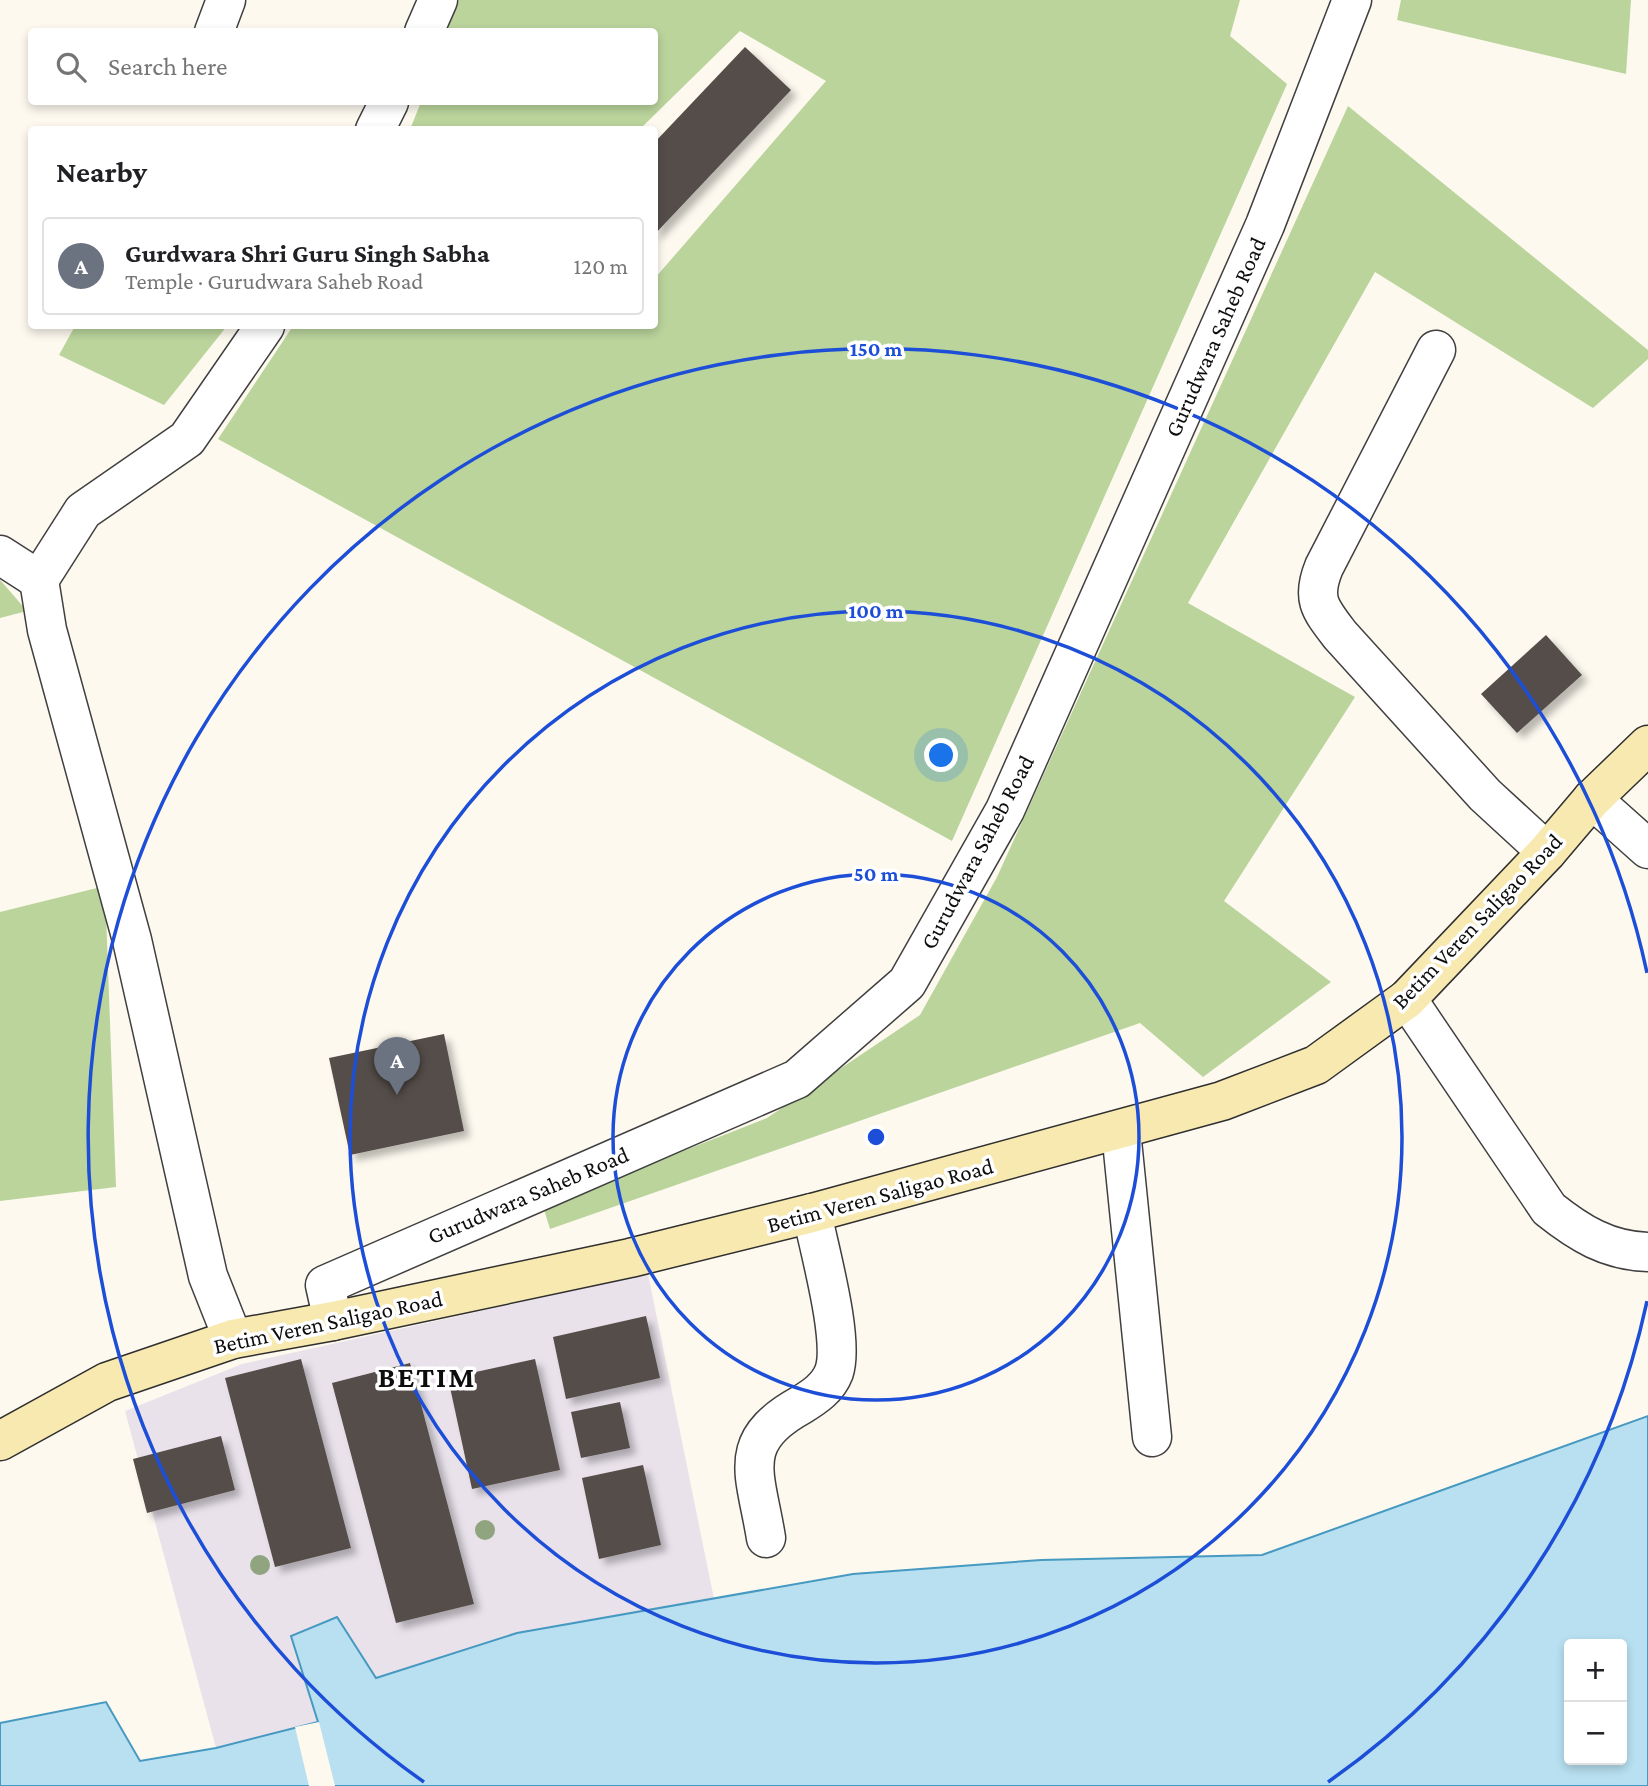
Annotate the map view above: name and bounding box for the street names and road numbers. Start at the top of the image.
street label: Gurudwara Saheb Road [1159,233,1271,441]
street label: Gurudwara Saheb Road [915,751,1039,953]
street label: Betim Veren Saligao Road [1387,828,1567,1014]
street label: Gurudwara Saheb Road [424,1141,632,1249]
street label: Betim Veren Saligao Road [764,1152,996,1238]
street label: Betim Veren Saligao Road [211,1285,445,1359]

